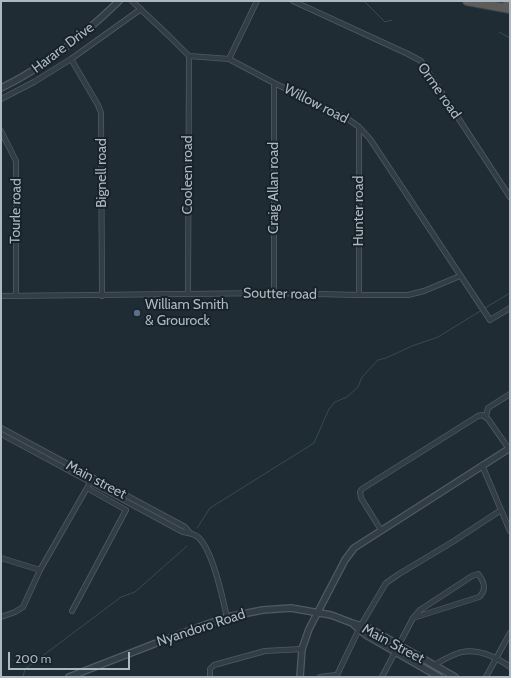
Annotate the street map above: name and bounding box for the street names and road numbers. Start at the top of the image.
street label: Harare Drive [29,19,97,77]
street label: Orme road [414,60,464,122]
street label: Willow road [281,81,351,127]
street label: Cooleen road [180,136,196,214]
street label: Bignell road [94,138,110,208]
street label: Craig Allan road [266,142,282,234]
street label: Hunter road [351,176,367,246]
street label: Tourle road [7,178,25,244]
street label: Soutter road [243,285,317,303]
street label: Main street [63,457,129,503]
street label: Nyandoro Road [155,606,247,650]
street label: Main Street [359,621,427,667]

